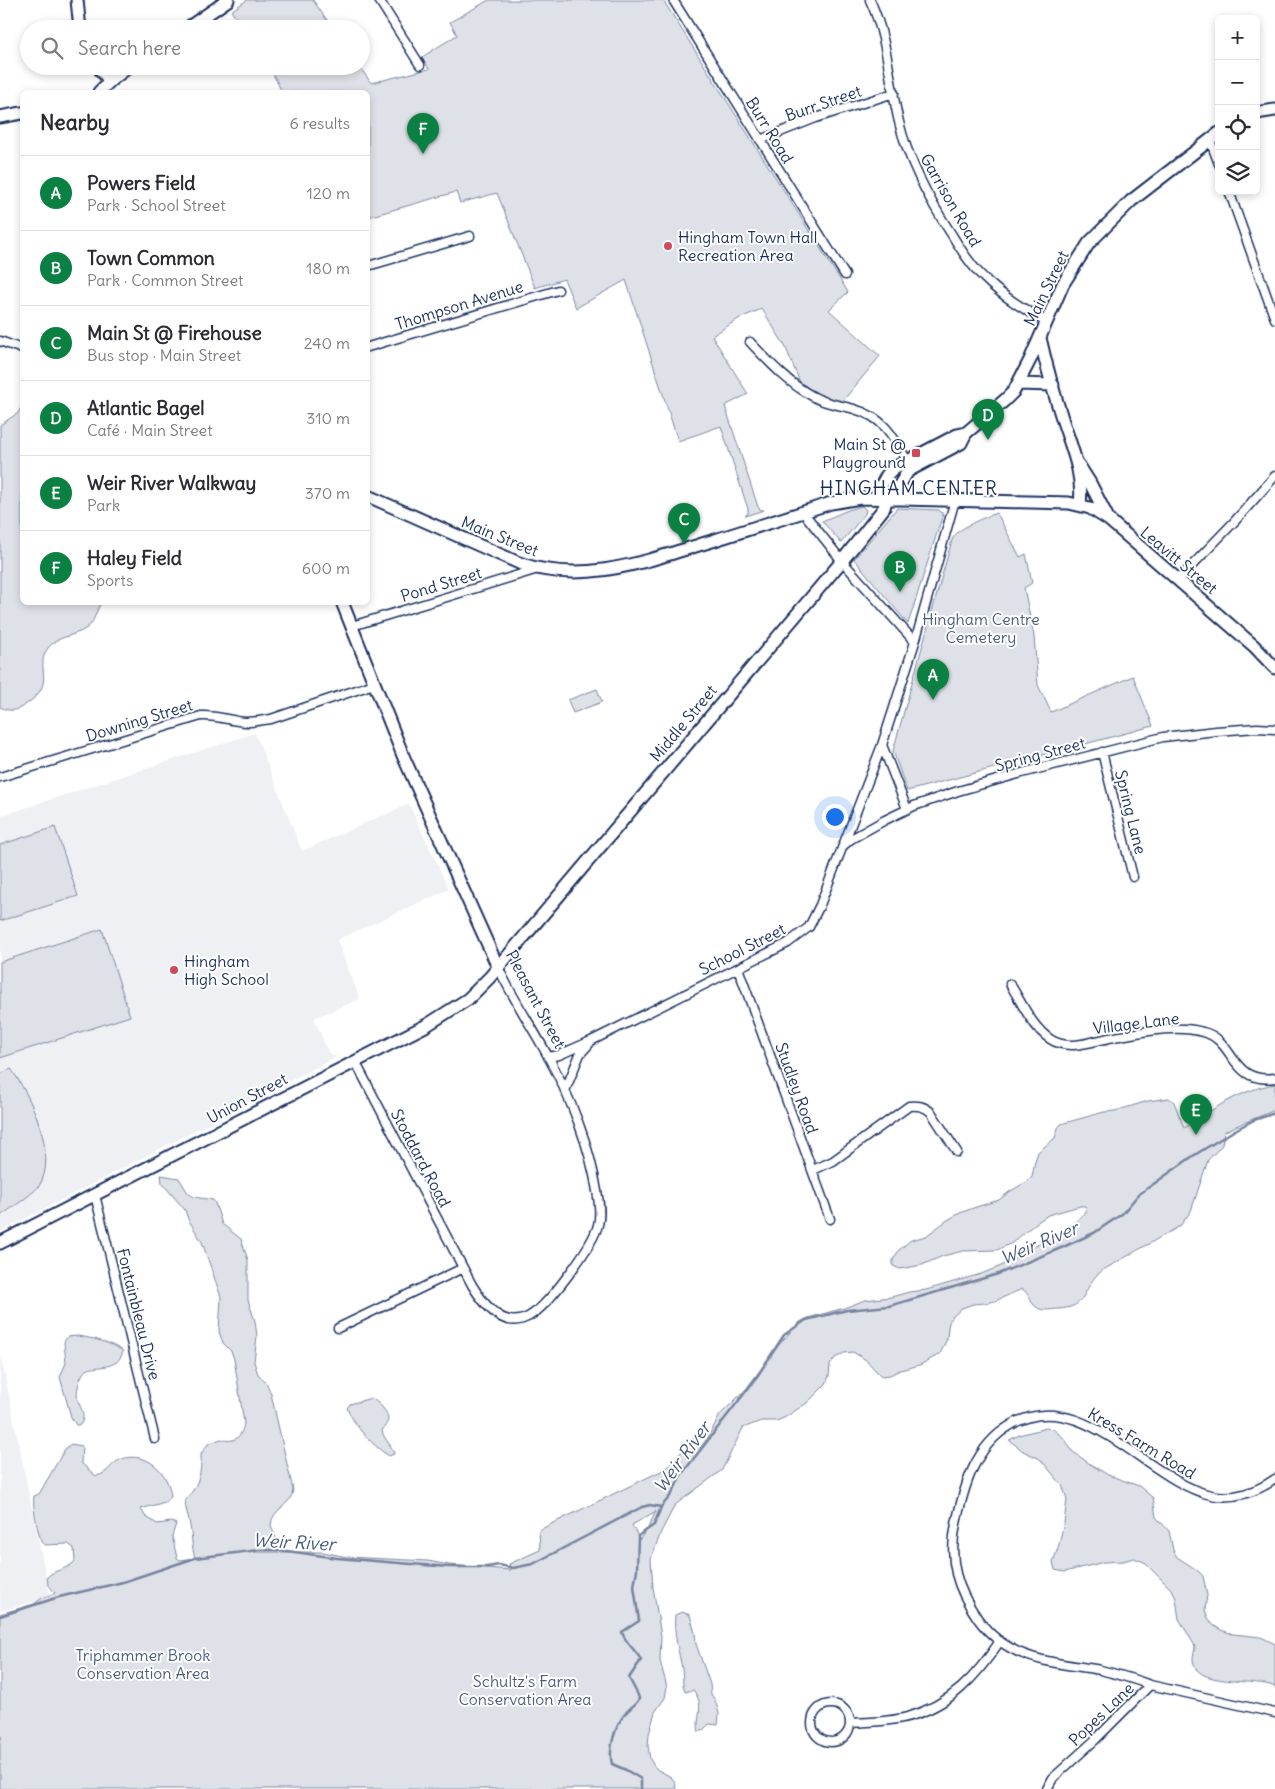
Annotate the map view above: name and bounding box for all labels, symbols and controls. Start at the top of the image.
map controls [1215,15,1260,195]
button: + [1215,15,1260,60]
search box [20,20,370,75]
icon: search [38,34,66,62]
text: Search here [78,36,181,60]
button: − [1215,60,1260,105]
street label: Burr Street [782,80,864,125]
street label: Burr Road [742,93,798,167]
button: locate [1215,105,1260,150]
text: Nearby [40,109,110,136]
text: 6 results [289,113,350,133]
pin: F [407,113,439,154]
street label: Garrison Road [916,150,986,250]
button: layers [1215,150,1260,195]
text: Powers Field [87,171,195,195]
text: A [51,183,61,203]
text: 120 m [307,183,350,203]
text: Park · School Street [87,195,226,215]
place label: Hingham Town Hall Recreation Area [678,227,817,265]
marker: Hingham Town Hall Recreation Area [662,240,674,252]
text: Town Common [87,246,215,270]
street label: Main Street [1019,247,1073,329]
text: B [51,258,61,278]
text: 180 m [306,258,350,278]
text: Park · Common Street [87,270,243,290]
street label: Thompson Avenue [393,276,525,334]
text: Main St @ Firehouse [87,321,262,345]
text: C [51,333,61,353]
text: 240 m [304,333,350,353]
text: Bus stop · Main Street [87,345,241,365]
text: Atlantic Bagel [87,396,205,420]
pin: D [972,399,1004,440]
text: D [50,408,62,428]
text: 310 m [306,408,350,428]
text: Café · Main Street [87,420,213,440]
place label: Main St @ Playground [822,434,906,472]
marker: Main St @ Playground [910,447,922,459]
text: Weir River Walkway [87,471,256,495]
district label: HINGHAM CENTER [820,476,998,500]
text: E [51,483,61,503]
text: 370 m [305,483,350,503]
text: Park [87,495,120,515]
pin: C [668,503,700,544]
street label: Main Street [459,511,542,561]
street label: Leavitt Street [1136,522,1222,598]
text: Haley Field [87,546,182,570]
pin: B [884,551,916,592]
text: F [51,558,61,578]
text: 600 m [302,558,350,578]
street label: Pond Street [398,562,484,606]
text: Sports [87,570,133,590]
park label: Hingham Centre Cemetery [922,609,1040,647]
pin: A [917,659,949,700]
street label: Middle Street [645,680,721,765]
street label: Downing Street [83,694,195,746]
street label: Spring Street [993,732,1088,776]
street label: Spring Lane [1111,768,1151,856]
your location [822,804,848,830]
street label: School Street [695,918,789,979]
street label: Pleasant Street [502,946,571,1052]
place label: Hingham High School [184,951,269,989]
marker: Hingham High School [168,964,180,976]
street label: Village Lane [1092,1008,1180,1038]
street label: Studley Road [771,1040,823,1136]
street label: Union Street [203,1068,291,1128]
pin: E [1180,1094,1212,1135]
street label: Stoddard Road [387,1106,455,1210]
water label: Weir River [997,1215,1084,1270]
street label: Fontainbleau Drive [113,1246,165,1382]
street label: Kress Farm Road [1084,1403,1200,1483]
water label: Weir River [649,1415,717,1497]
water label: Weir River [252,1528,338,1556]
park label: Triphammer Brook Conservation Area [76,1645,210,1683]
park label: Schultz's Farm Conservation Area [459,1671,592,1709]
street label: Popes Lane [1064,1678,1138,1750]

